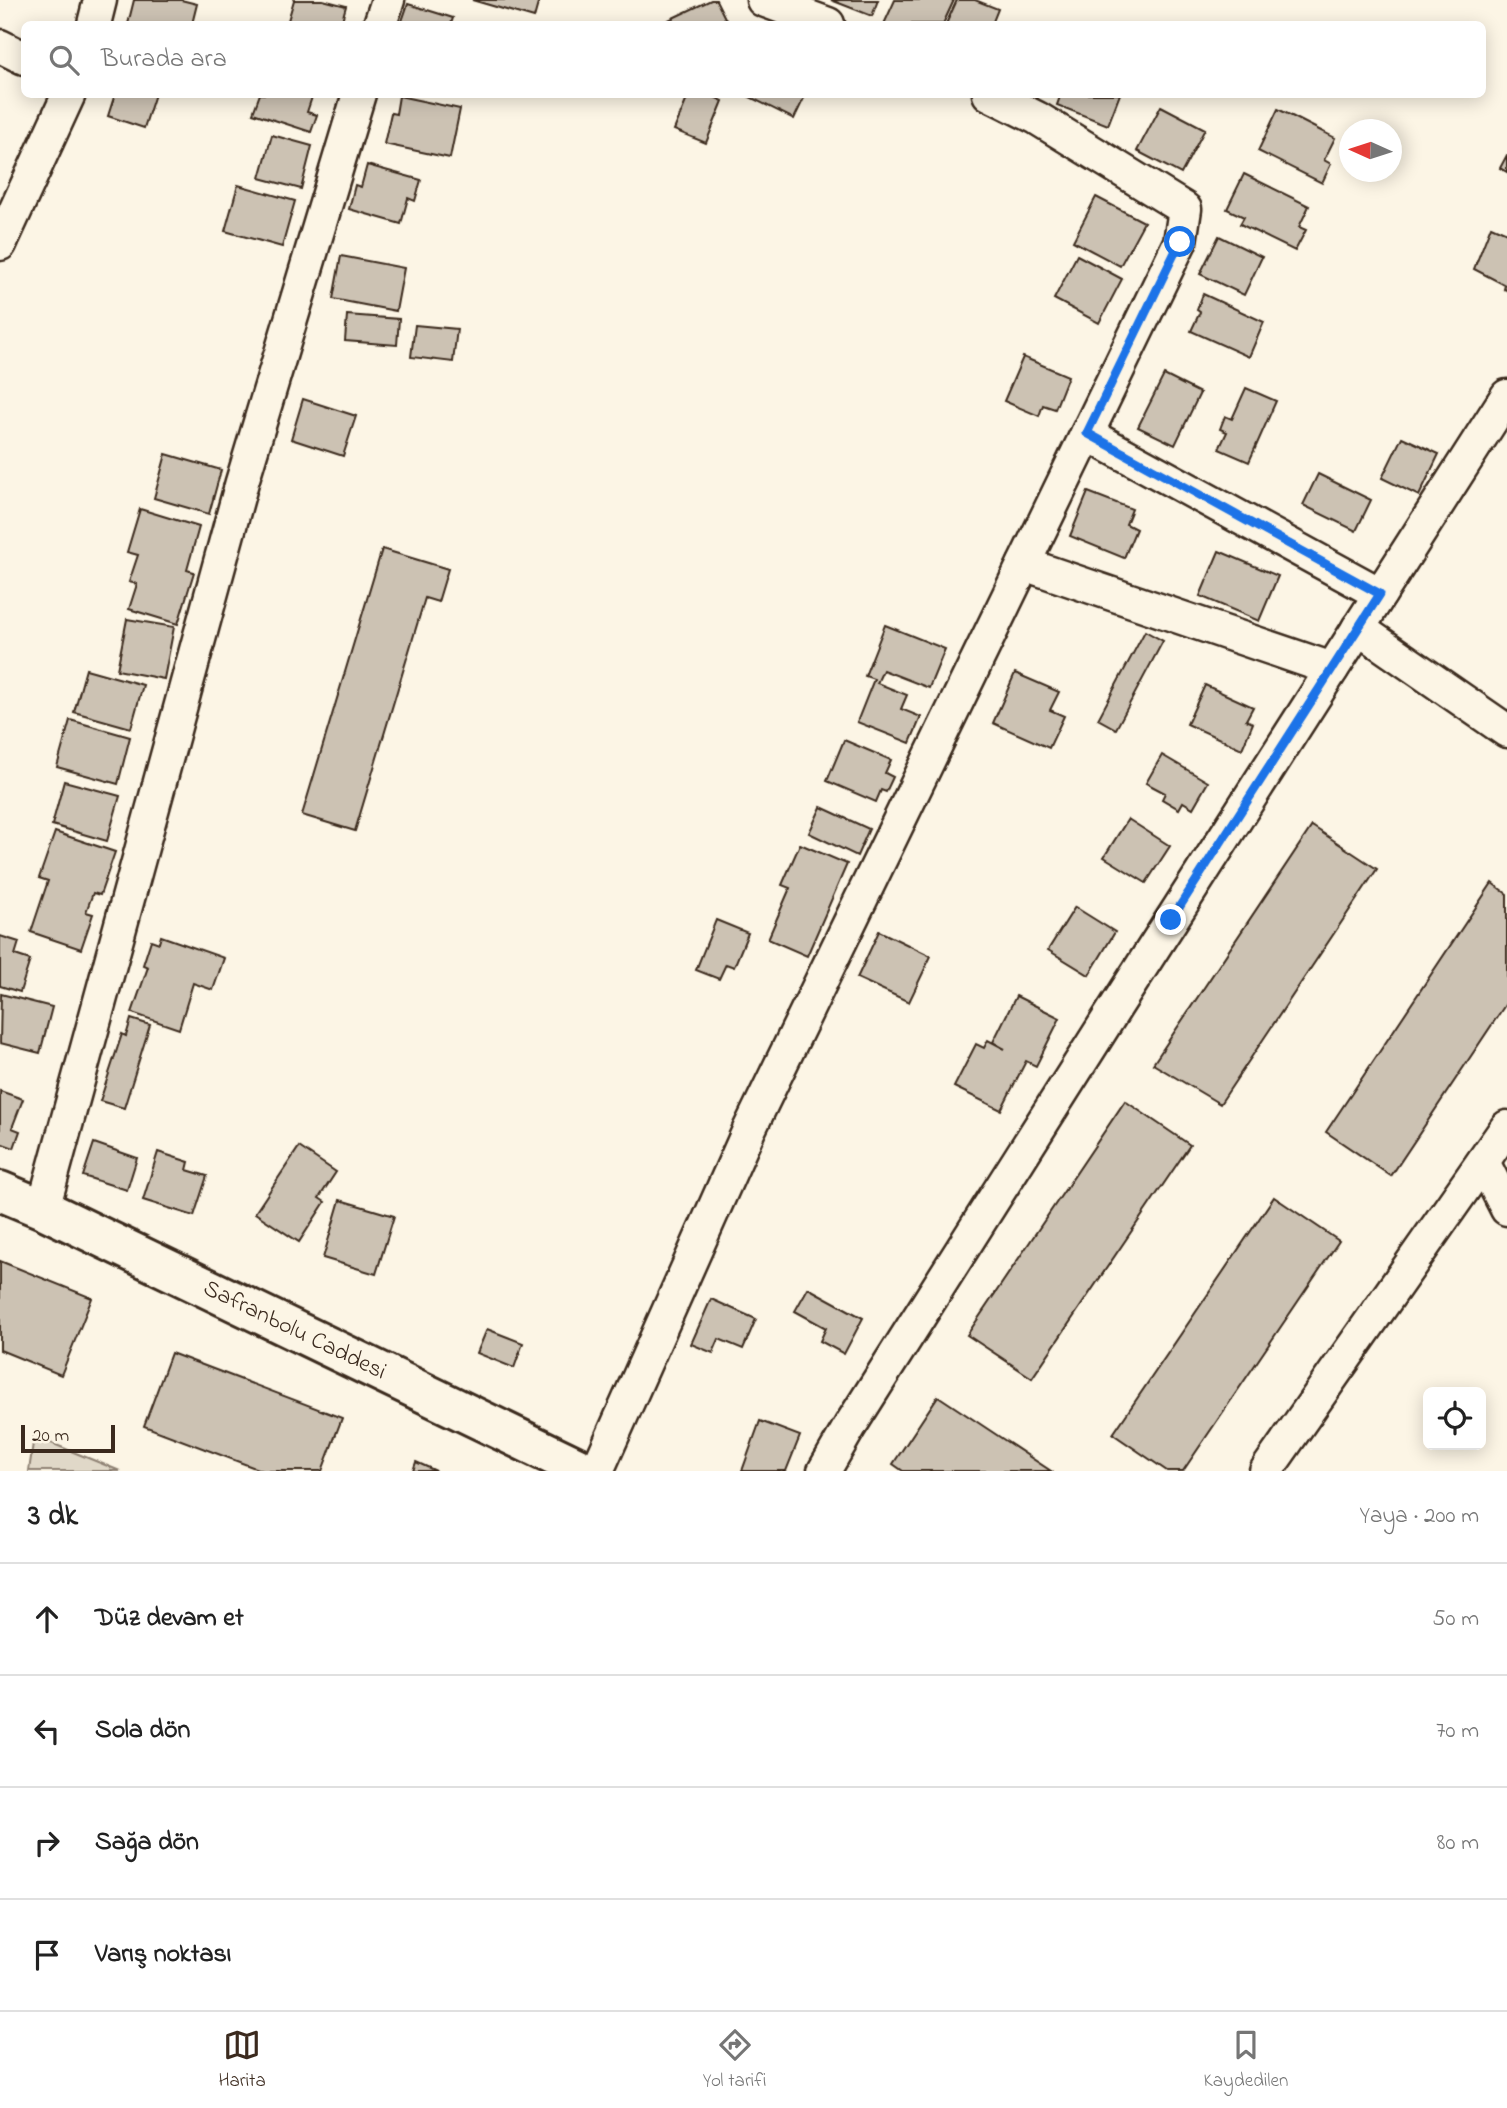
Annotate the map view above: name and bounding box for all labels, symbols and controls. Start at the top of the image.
search box [21,21,1486,98]
icon: search [45,41,83,79]
text: Burada ara [101,41,227,79]
north arrow [1339,119,1402,182]
route start [1164,226,1195,257]
route end [1155,904,1186,935]
street label: Safranbolu Caddesi [197,1271,392,1390]
map controls [1423,1387,1486,1450]
button: locate [1423,1387,1486,1450]
scale bar [21,1422,116,1454]
text: 20 m [32,1423,69,1450]
text: 3 dk [28,1495,78,1539]
text: Yaya · 200 m [1360,1500,1479,1533]
icon: ahead [28,1600,66,1638]
text: Düz devam et [95,1600,244,1638]
text: 50 m [1432,1603,1479,1636]
icon: left [28,1712,66,1750]
text: Sola dön [95,1712,190,1750]
text: 70 m [1436,1715,1479,1748]
icon: right [28,1824,66,1862]
text: Sağa dön [95,1824,199,1862]
text: 80 m [1437,1827,1479,1860]
icon: arrive [28,1936,66,1974]
text: Varış noktası [95,1936,231,1974]
tab: Harita [219,2026,266,2095]
tab: Yol tarifi [703,2026,766,2095]
tab: Kaydedilen [1203,2026,1288,2095]

